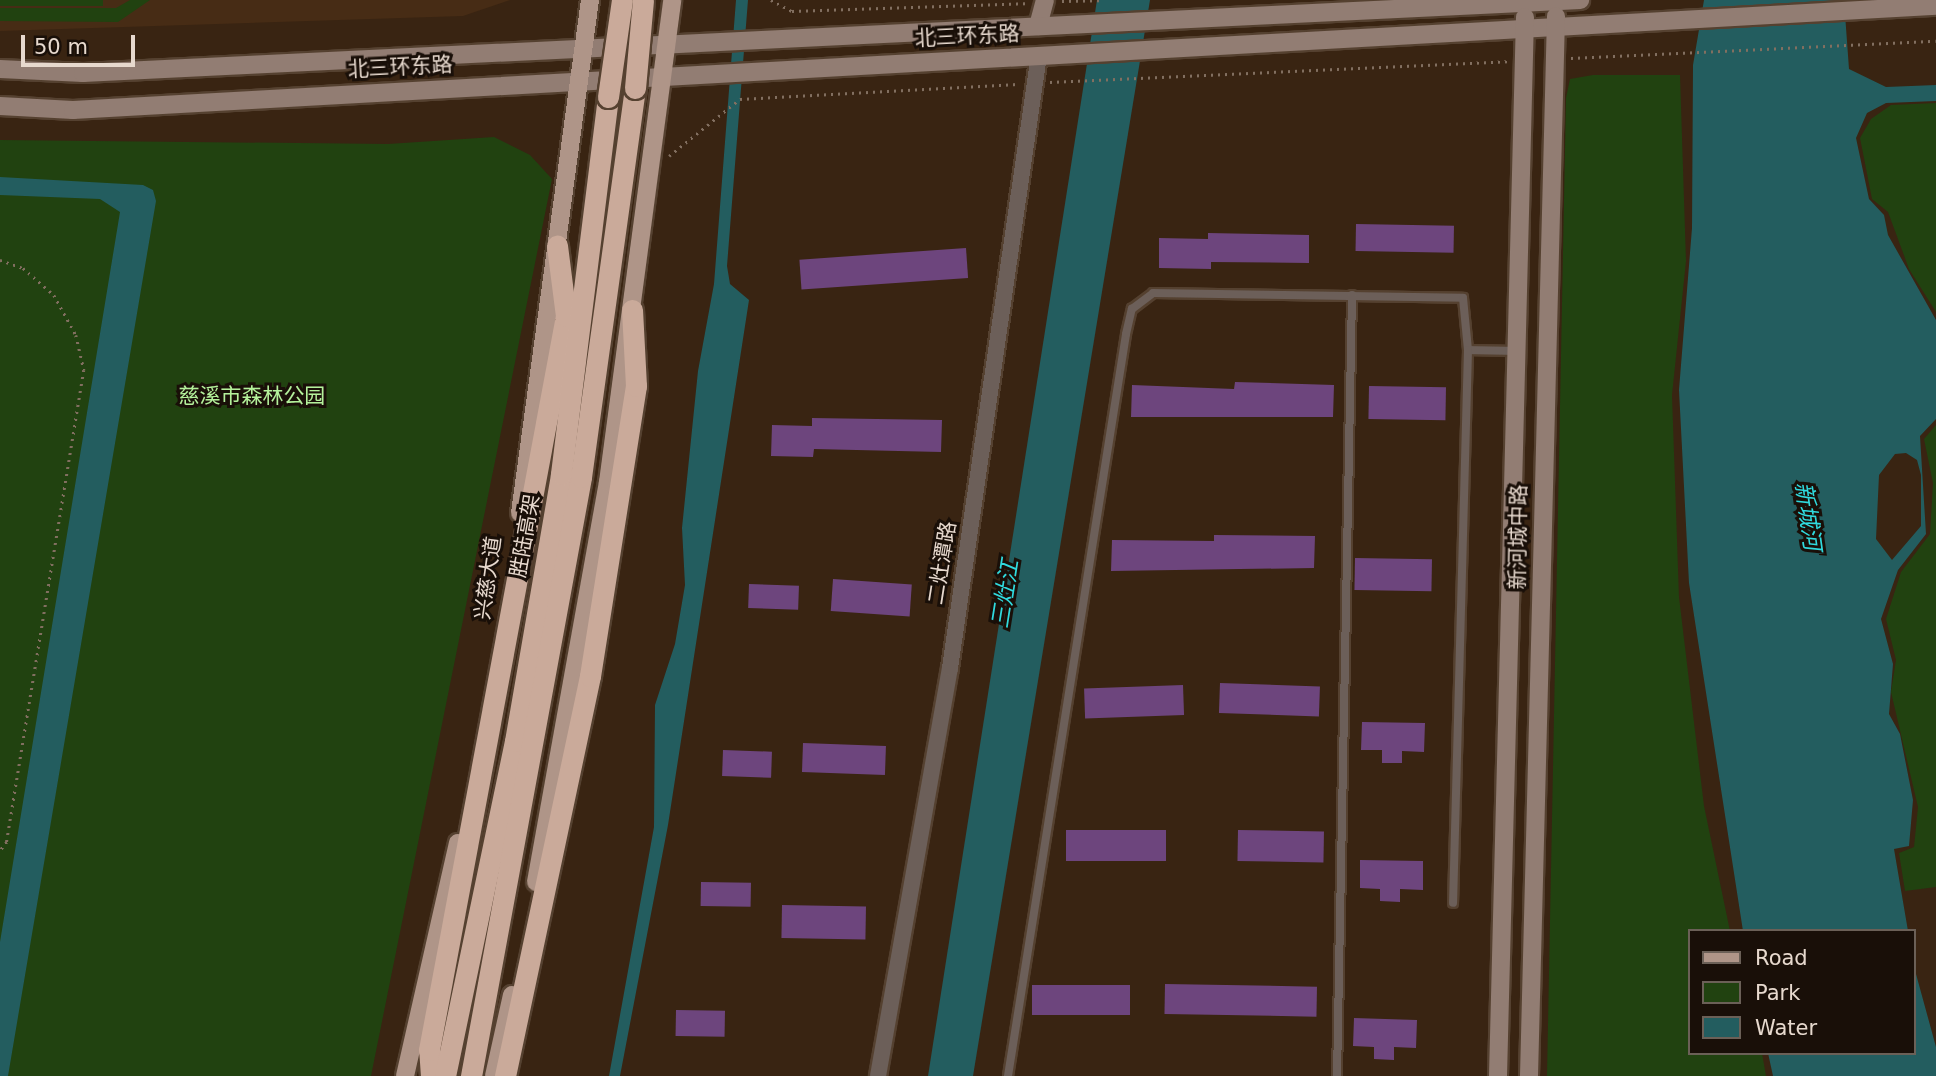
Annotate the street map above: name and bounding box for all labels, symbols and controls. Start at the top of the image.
scale bar [24,21,138,65]
street label: 北三环东路 [914,21,1020,51]
text: 50 m [34,35,88,59]
street label: 北三环东路 [347,52,453,82]
park label: 慈溪市森林公园 [179,383,325,409]
water label: 新城河 [1790,480,1826,552]
street label: 新河城中路 [1504,484,1532,590]
street label: 胜陆高架 [505,492,545,580]
street label: 二灶潭路 [923,520,961,606]
street label: 兴慈大道 [470,535,506,621]
water label: 三灶江 [986,558,1024,630]
legend [1688,929,1915,1055]
text: Road [1755,946,1808,970]
text: Park [1755,981,1800,1005]
text: Water [1755,1016,1817,1040]

